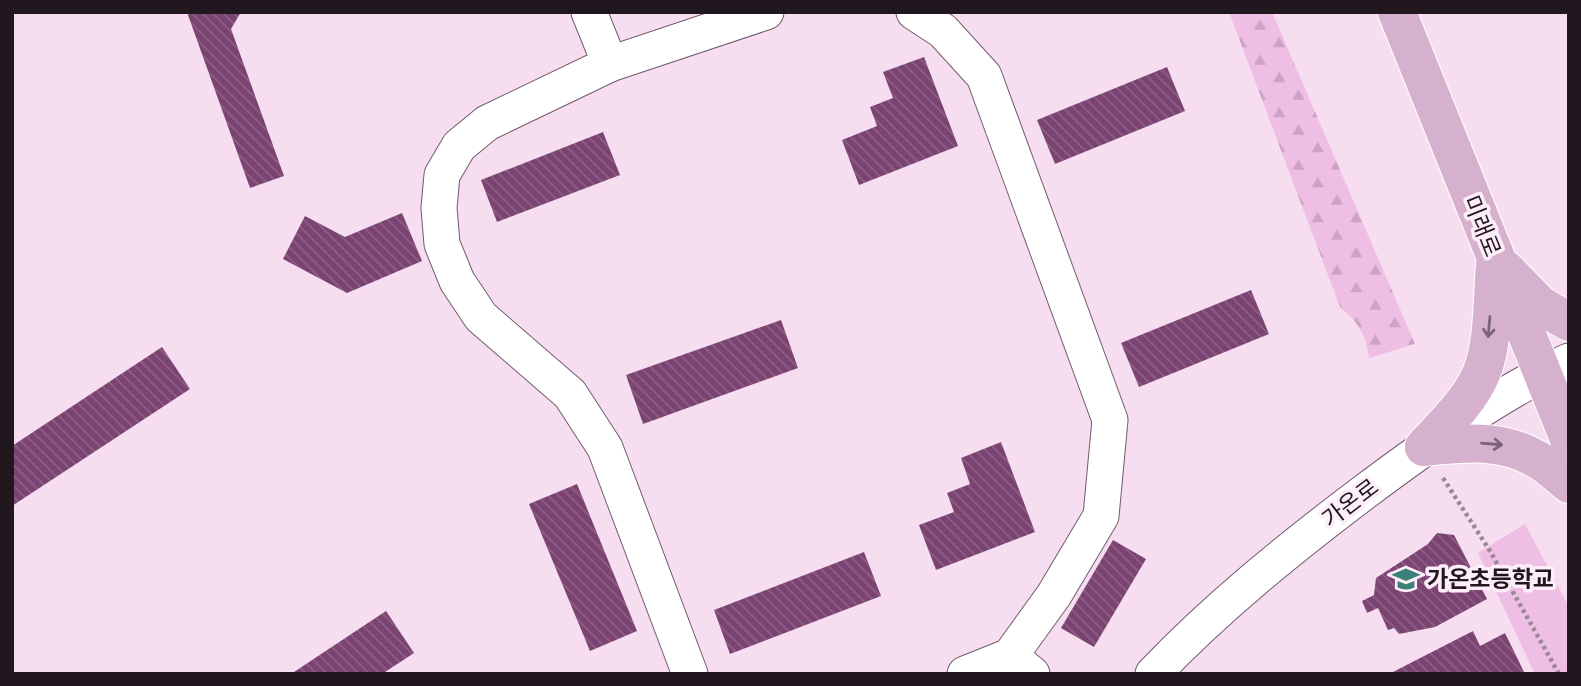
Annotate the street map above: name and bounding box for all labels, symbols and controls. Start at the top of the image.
street label: 미래로 [1457,191,1507,261]
one-way arrow [1482,315,1495,338]
one-way arrow [1480,438,1503,451]
street label: 가온로 [1316,473,1384,533]
school or university icon: 가온초등학교 [1391,564,1421,594]
place label: 가온초등학교 [1427,565,1554,593]

